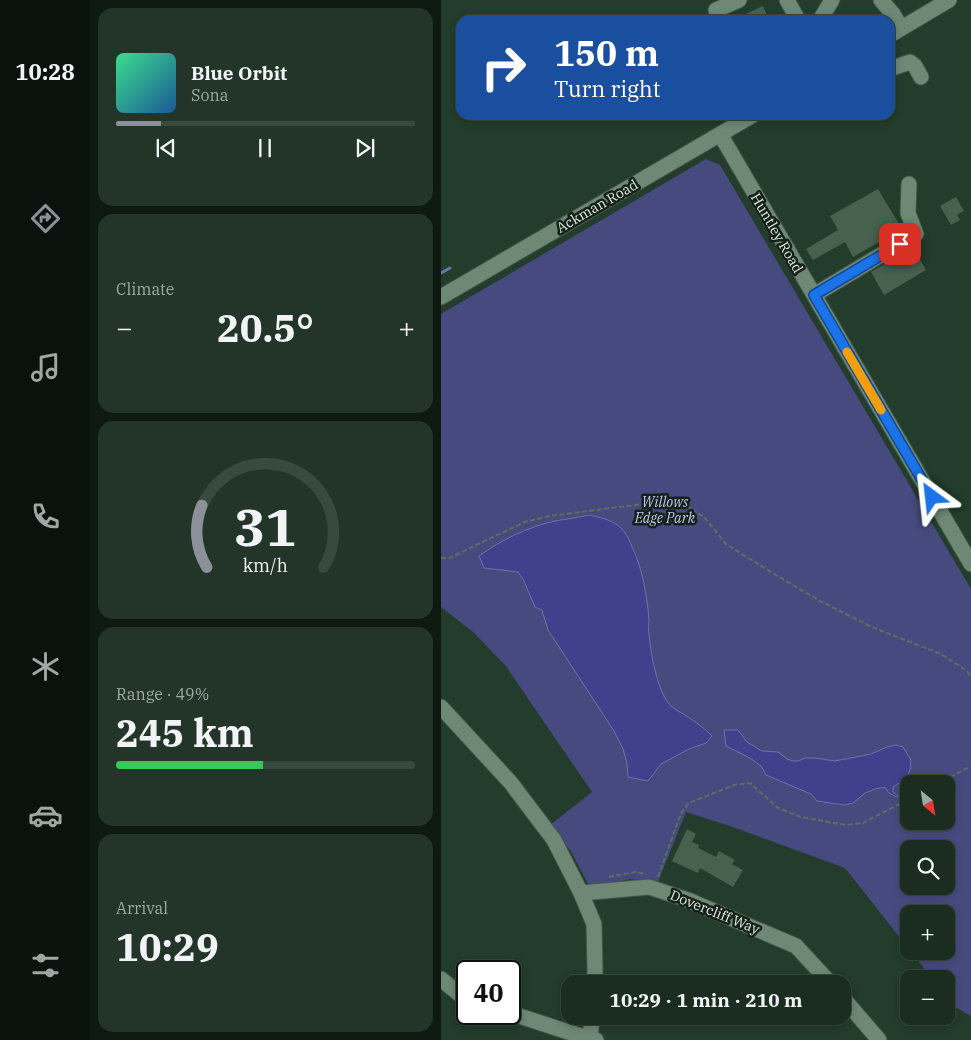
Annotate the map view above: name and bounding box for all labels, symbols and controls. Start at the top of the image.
text: 150 m [554,30,659,76]
icon: right [471,35,536,100]
text: 10:28 [15,57,75,86]
text: Blue Orbit [191,61,287,85]
text: Turn right [554,74,661,103]
text: Sona [191,85,228,105]
icon: previous [152,134,180,162]
icon: pause [251,134,279,162]
icon: next [351,134,379,162]
street label: Ackman Road [553,175,642,237]
street label: Huntley Road [747,190,807,277]
icon: directions [28,201,63,236]
pin [879,223,921,265]
icon: arrive [886,230,914,258]
text: Climate [116,279,174,299]
text: 20.5° [217,303,314,352]
text: − [116,309,133,346]
text: + [398,309,415,346]
icon: music [28,350,63,385]
position arrow [905,470,957,522]
text: 31 [234,493,297,560]
park label: Willows Edge Park [634,493,696,527]
icon: phone [28,499,63,534]
text: km/h [243,554,288,577]
icon: climate [28,649,63,684]
text: Range · 49% [116,684,209,704]
text: 245 km [116,708,254,757]
north arrow [900,775,955,830]
map controls [900,775,955,1025]
icon: car [28,798,63,833]
button: search [900,840,955,895]
street label: Dovercliff Way [668,886,763,938]
text: Arrival [116,898,168,918]
button: + [900,905,955,960]
text: 10:29 [116,922,219,971]
icon: filters [28,948,63,983]
speed limit sign: 40 [456,960,521,1025]
button: − [900,970,955,1025]
text: 10:29 · 1 min · 210 m [610,988,802,1012]

